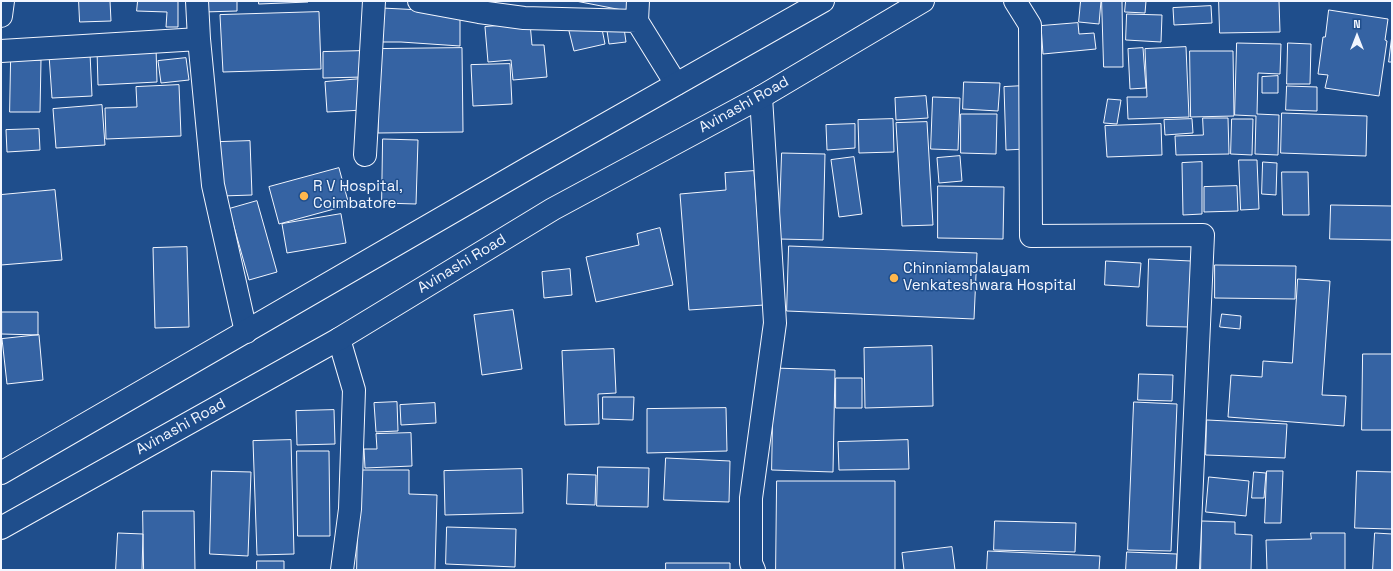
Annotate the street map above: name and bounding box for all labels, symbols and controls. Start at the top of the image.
north arrow [1337,16,1377,56]
text: N [1353,17,1361,31]
street label: Avinashi Road [696,73,792,137]
place label: R V Hospital, Coimbatore [313,178,403,213]
marker: R V Hospital, Coimbatore [298,190,310,202]
street label: Avinashi Road [414,230,510,298]
place label: Chinniampalayam Venkateshwara Hospital [903,260,1076,295]
marker: Chinniampalayam Venkateshwara Hospital [888,272,900,284]
street label: Avinashi Road [133,395,229,459]

